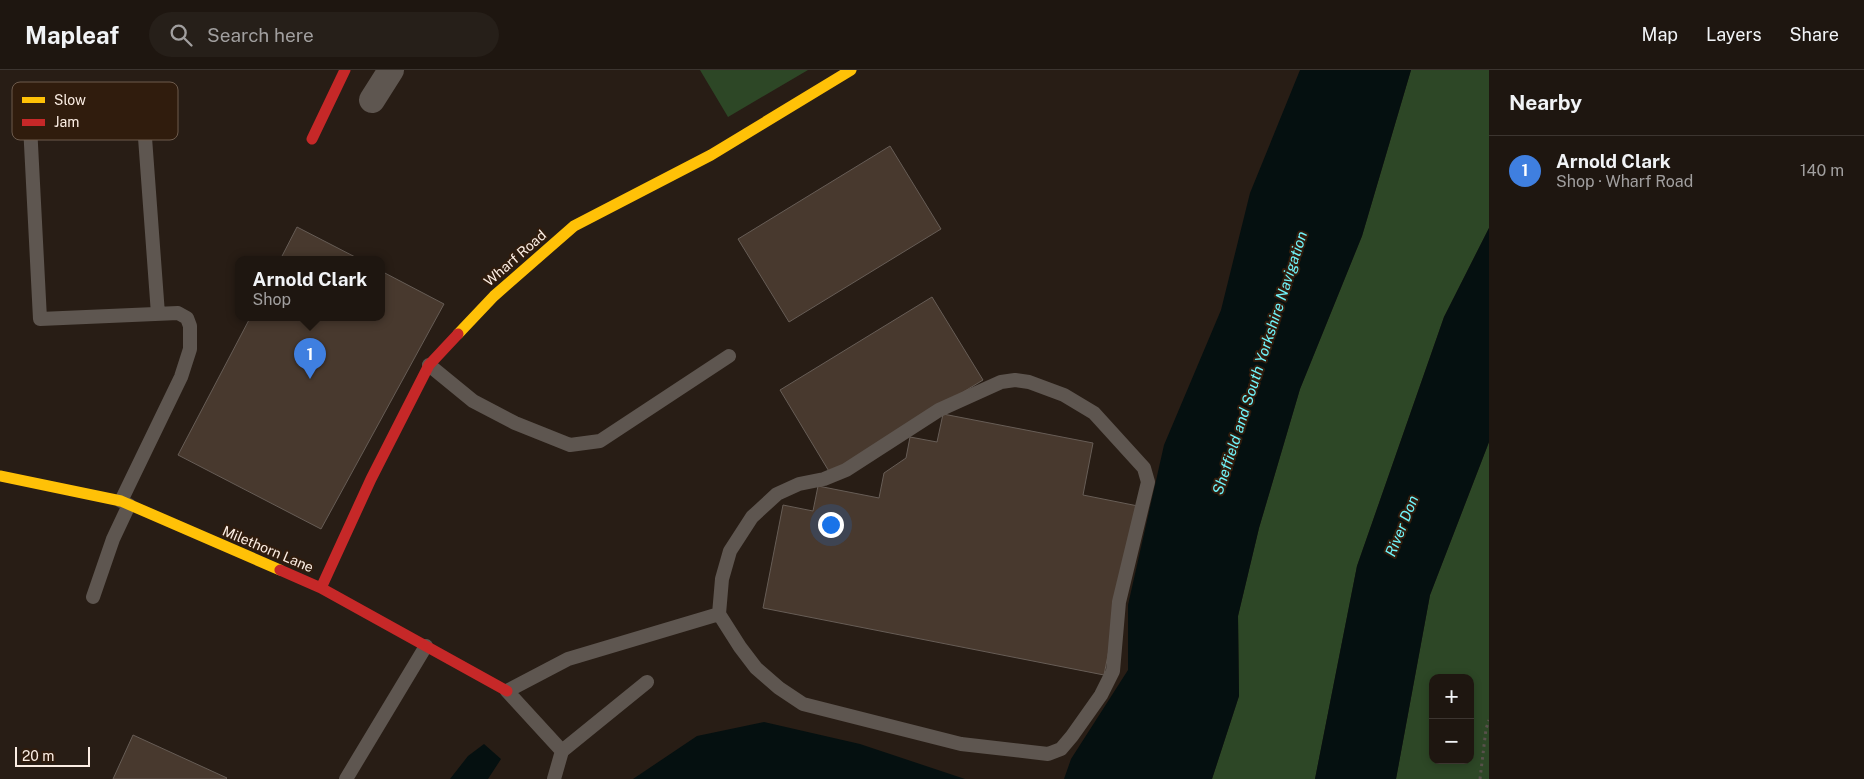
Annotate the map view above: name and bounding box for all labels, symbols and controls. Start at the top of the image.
search box [149,12,499,57]
text: Mapleaf [25,21,119,49]
icon: search [167,21,195,49]
text: Search here [207,24,314,46]
text: Map [1642,24,1678,45]
text: Layers [1706,24,1762,45]
text: Share [1790,24,1839,45]
legend [12,82,178,140]
text: Nearby [1509,90,1582,115]
text: Slow [54,92,86,108]
text: Jam [54,114,79,130]
text: Arnold Clark [1556,150,1671,172]
text: 1 [1522,161,1528,180]
text: 140 m [1800,161,1844,180]
text: Shop · Wharf Road [1556,172,1693,191]
street label: Wharf Road [481,227,549,289]
water label: Sheffield and South Yorkshire Navigation [1209,229,1310,497]
popup [235,256,385,321]
text: Arnold Clark [253,268,367,290]
text: Shop [253,290,291,309]
pin: 1 [294,338,326,379]
water label: River Don [1382,493,1421,559]
your location [818,512,844,538]
street label: Milethorn Lane [220,523,316,575]
map controls [1429,674,1474,764]
button: + [1429,674,1474,719]
button: − [1429,719,1474,764]
scale bar [15,744,90,767]
text: 20 m [22,748,54,764]

